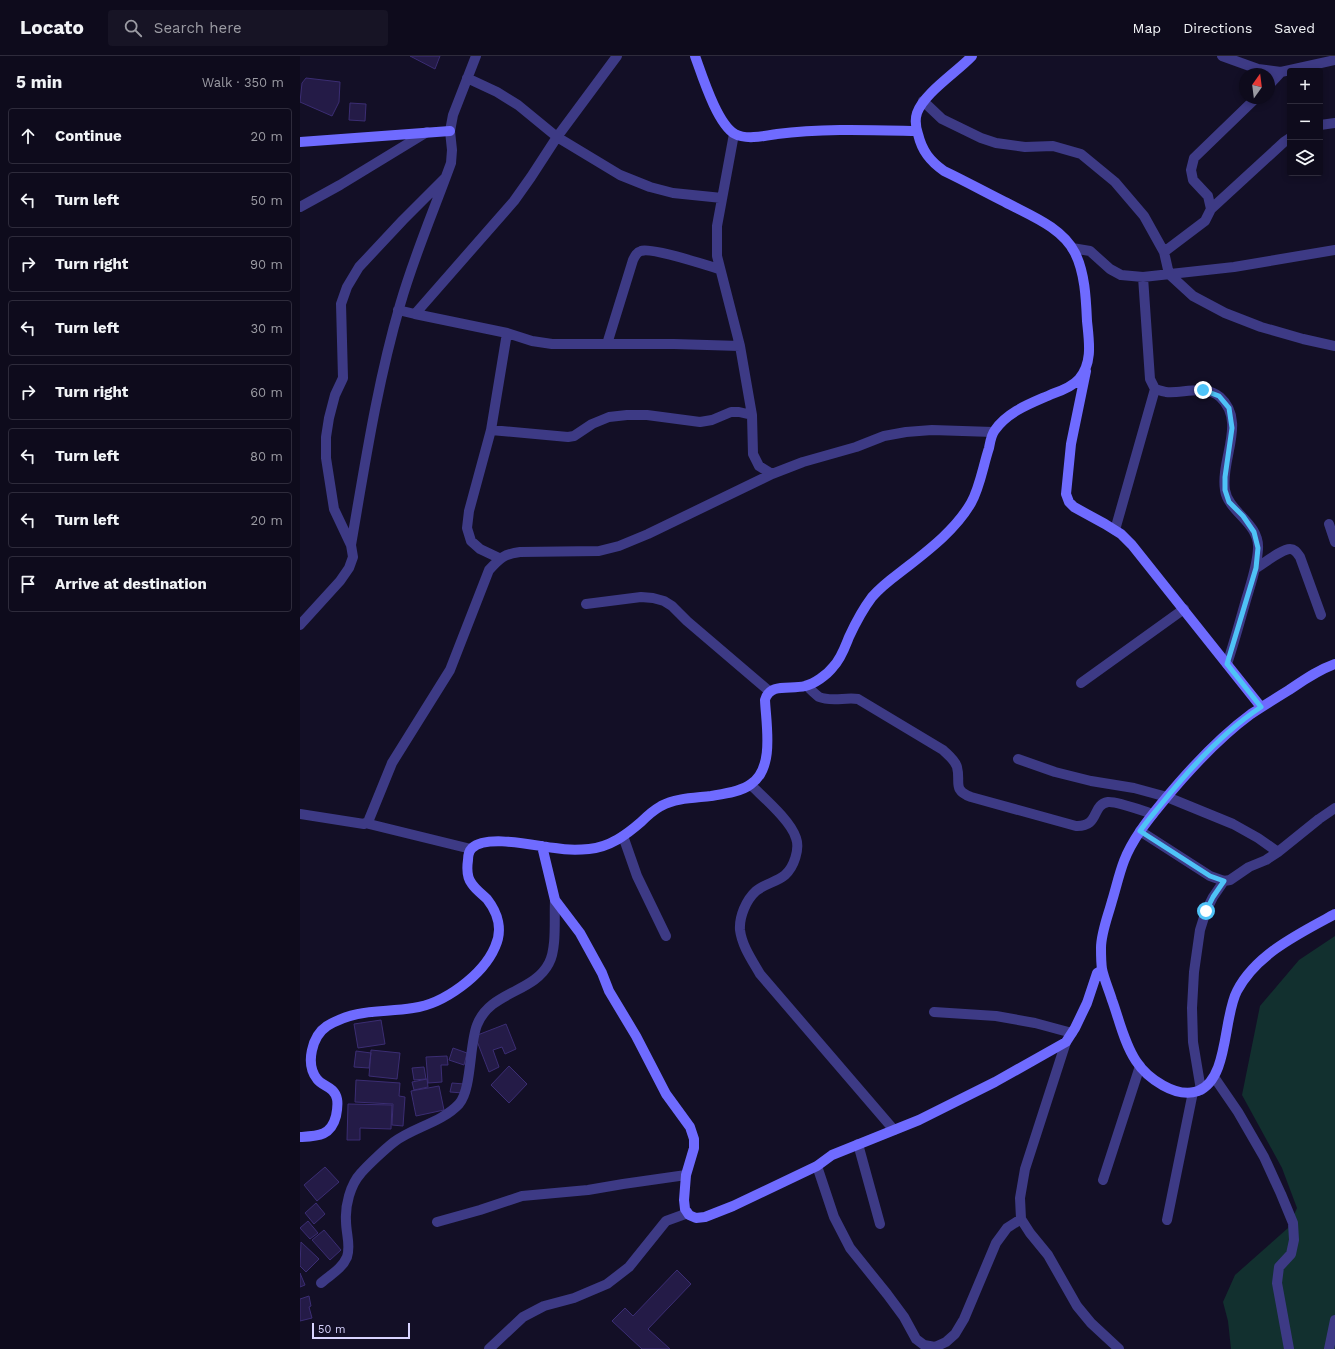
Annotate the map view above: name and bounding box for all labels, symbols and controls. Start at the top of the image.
search box [108,10,388,46]
text: Locato [20,16,84,39]
icon: search [122,17,144,39]
text: Search here [154,19,242,37]
text: Map [1133,20,1161,36]
text: Directions [1183,20,1252,36]
text: Saved [1274,20,1315,36]
north arrow [1239,68,1275,104]
map controls [1287,68,1323,176]
button: + [1287,68,1323,104]
text: 5 min [16,72,62,92]
text: Walk · 350 m [202,75,284,90]
button: − [1287,104,1323,140]
icon: ahead [17,125,39,147]
text: Continue [55,127,122,145]
text: 20 m [251,129,283,144]
button: layers [1287,140,1323,176]
icon: left [17,189,39,211]
text: Turn left [55,191,119,209]
text: 50 m [251,193,283,208]
icon: right [17,253,39,275]
text: Turn right [55,255,128,273]
text: 90 m [250,257,283,272]
icon: left [17,317,39,339]
text: Turn left [55,319,119,337]
text: 30 m [251,321,283,336]
icon: right [17,381,39,403]
route end [1194,381,1212,399]
text: Turn right [55,383,128,401]
text: 60 m [250,385,283,400]
icon: left [17,445,39,467]
text: Turn left [55,447,119,465]
text: 80 m [250,449,283,464]
icon: left [17,509,39,531]
text: Turn left [55,511,119,529]
text: 20 m [251,513,283,528]
icon: arrive [17,573,39,595]
text: Arrive at destination [55,575,207,593]
route start [1197,902,1215,920]
scale bar [312,1321,410,1340]
text: 50 m [318,1323,345,1336]

